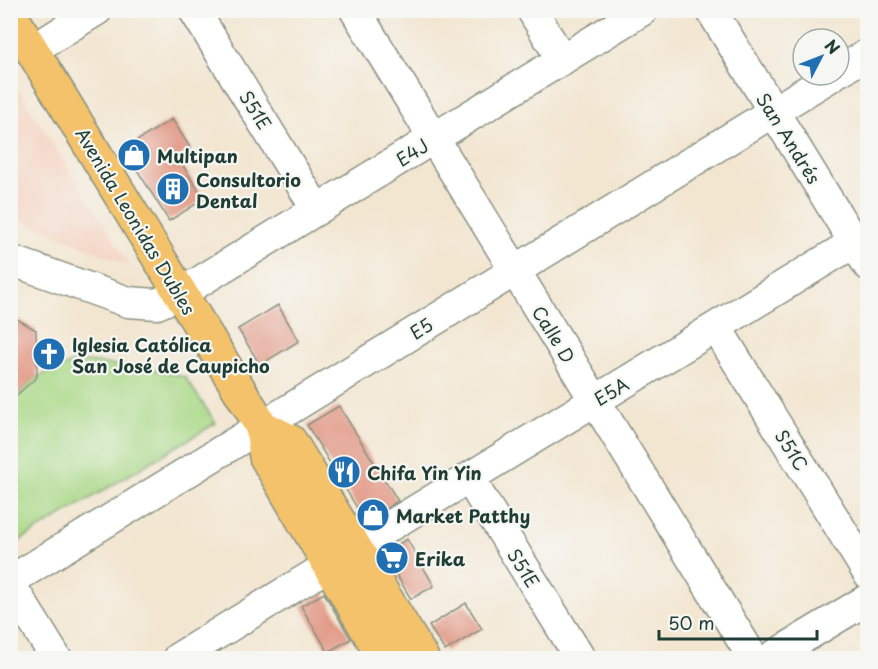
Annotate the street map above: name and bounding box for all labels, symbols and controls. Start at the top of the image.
north arrow [791,27,851,87]
text: N [820,34,846,59]
street label: S51E [233,85,279,135]
street label: San Andrés [750,87,828,189]
street label: Avenida Leonidas Dubles [69,122,203,320]
street label: E4J [390,132,434,172]
shop icon: Multipan [116,137,152,173]
place label: Multipan [157,142,238,169]
place label: Consultorio Dental [196,166,301,214]
building icon: Consultorio Dental [155,171,191,207]
street label: Calle D [526,300,582,368]
street label: E5 [404,310,438,346]
place label: Iglesia Católica San José de Caupicho [72,331,270,379]
church icon: Iglesia Católica San José de Caupicho [31,336,67,372]
street label: E5A [588,370,634,412]
street label: S51C [769,424,815,476]
restaurant icon: Chifa Yin Yin [326,454,362,490]
place label: Chifa Yin Yin [367,459,482,486]
shop icon: Market Patthy [355,497,391,533]
place label: Market Patthy [396,502,530,529]
supermarket icon: Erika [374,540,410,576]
street label: S51E [501,543,547,593]
place label: Erika [415,545,466,572]
scale bar [659,603,816,641]
text: 50 m [668,609,715,636]

